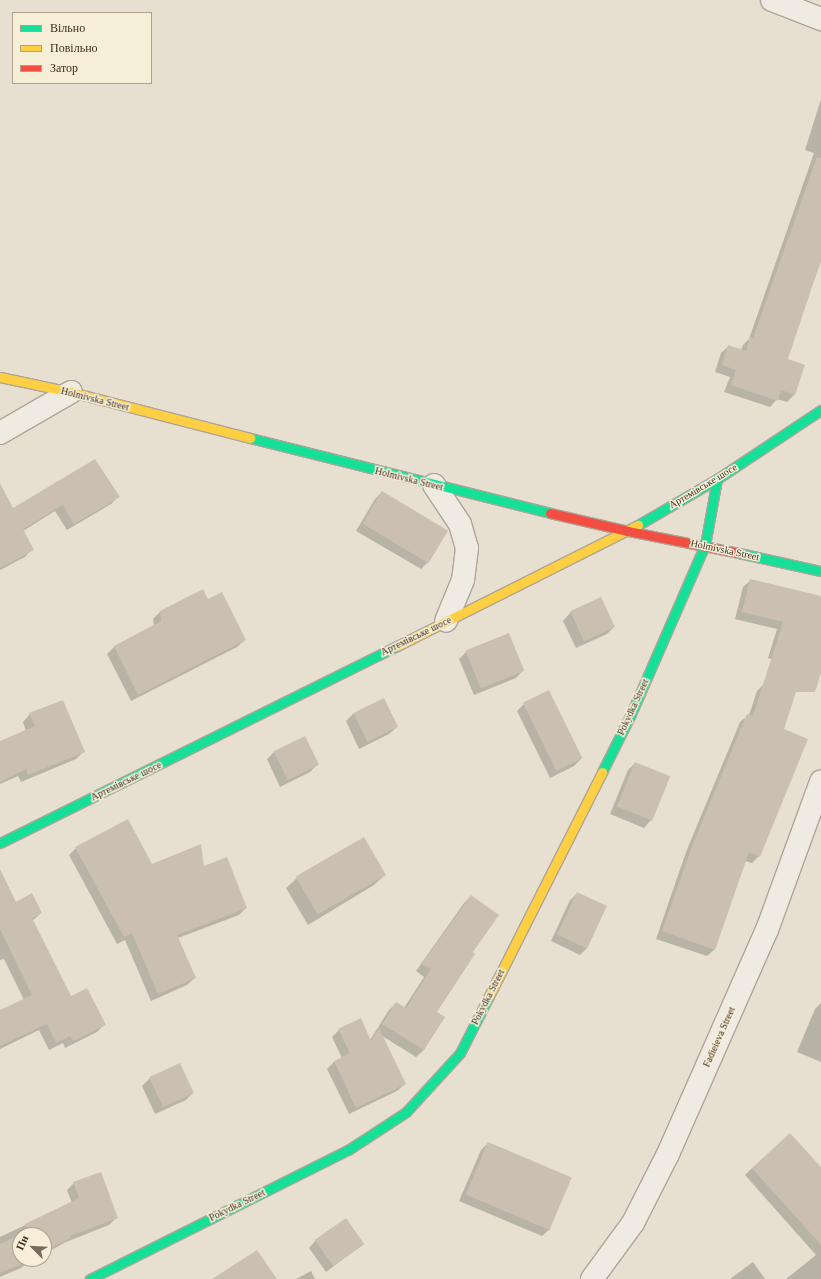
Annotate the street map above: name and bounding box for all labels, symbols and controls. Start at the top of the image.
legend [12,12,152,84]
text: Вільно [50,21,85,35]
text: Повільно [50,41,98,55]
text: Затор [50,61,78,75]
street label: Holmivska Street [60,385,130,413]
street label: Артемівське шосе [667,461,739,511]
street label: Holmivska Street [374,465,444,493]
street label: Holmivska Street [690,537,760,563]
street label: Артемівське шосе [379,614,453,658]
street label: Pokydka Street [615,677,651,737]
street label: Артемівське шосе [89,759,163,803]
street label: Pokydka Street [469,967,507,1027]
street label: Fadieieva Street [700,1005,738,1069]
street label: Pokydka Street [207,1186,267,1224]
north arrow [12,1227,52,1267]
text: Пн [13,1233,30,1252]

